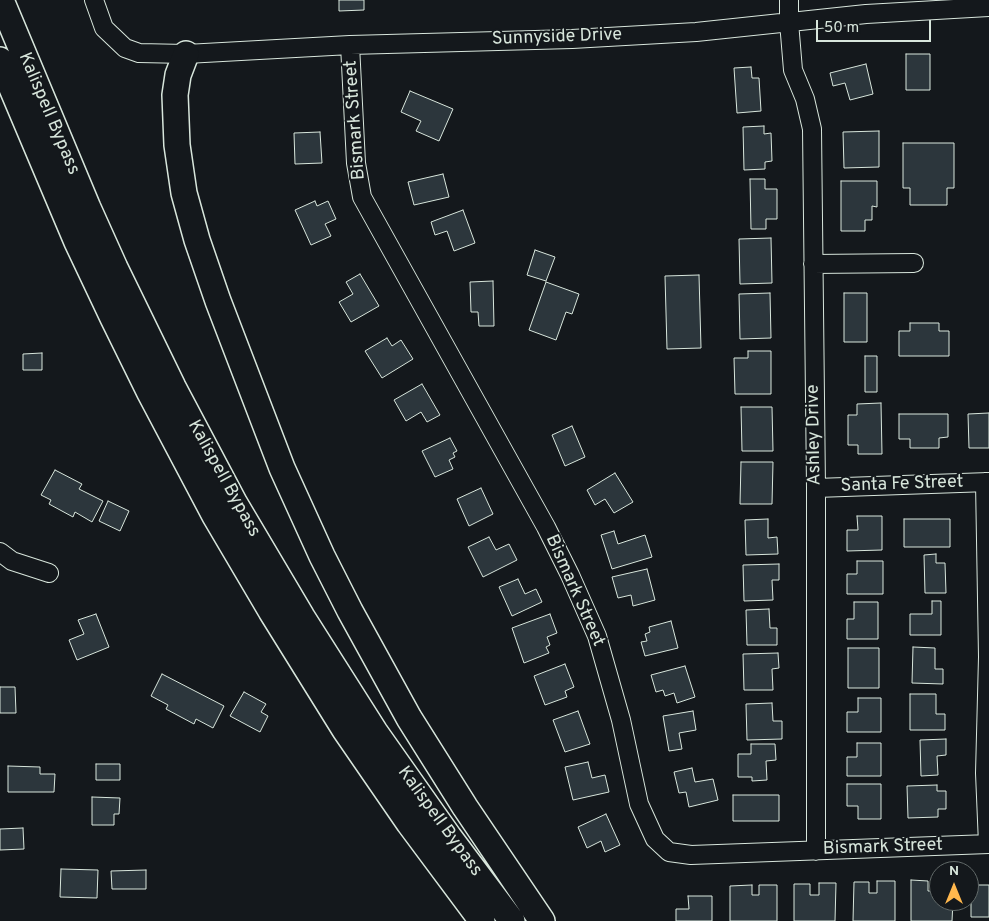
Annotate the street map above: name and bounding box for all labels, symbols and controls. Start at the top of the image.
scale bar [819,10,934,42]
text: 50 m [824,19,859,38]
street label: Sunnyside Drive [491,25,623,51]
street label: Kalispell Bypass [13,50,83,178]
street label: Bismark Street [341,59,371,181]
street label: Ashley Drive [803,384,827,486]
street label: Kalispell Bypass [182,417,264,541]
street label: Santa Fe Street [840,472,964,498]
street label: Bismark Street [540,532,608,650]
street label: Kalispell Bypass [392,763,486,881]
street label: Bismark Street [823,835,943,861]
north arrow [929,861,979,911]
text: N [949,863,959,880]

